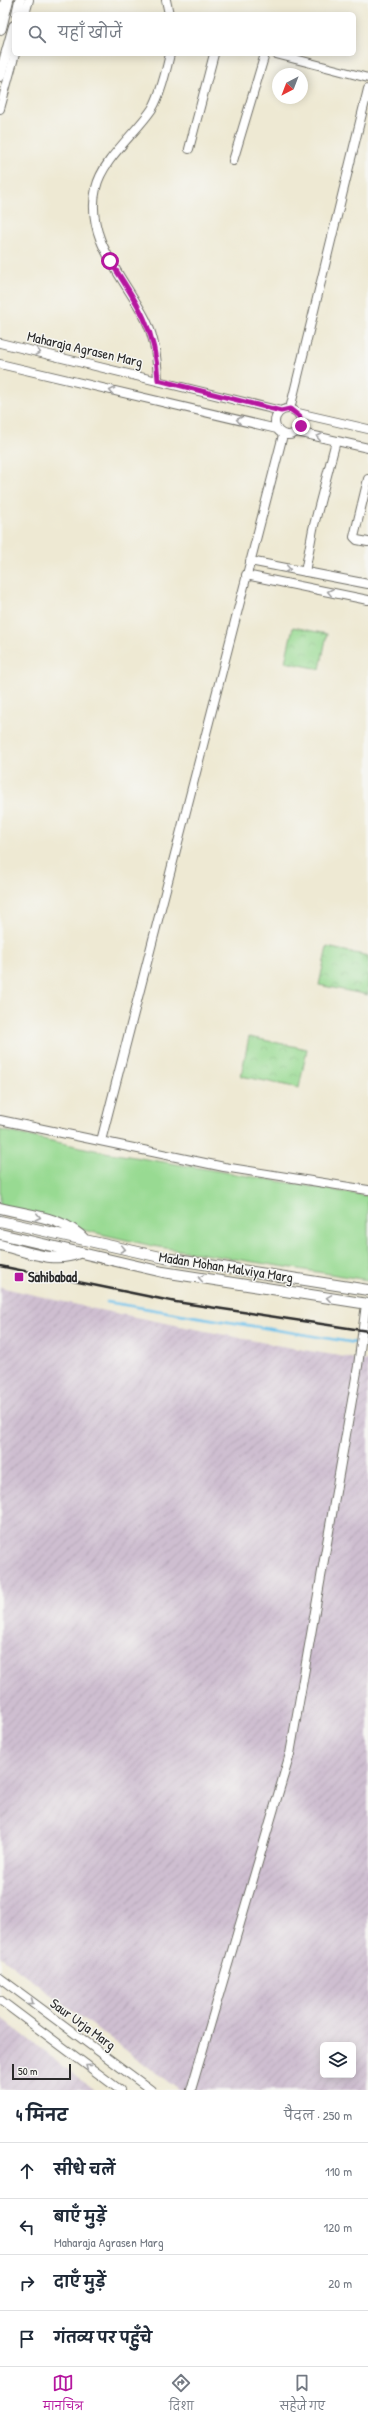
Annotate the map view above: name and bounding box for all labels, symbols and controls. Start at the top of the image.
search box [12,12,356,56]
text: यहाँ खोजें [58,22,122,43]
icon: search [26,23,48,45]
north arrow [272,68,308,104]
route start [101,252,119,270]
street label: Maharaja Agrasen Marg [25,326,145,372]
one-way arrow [34,347,41,356]
one-way arrow [109,387,116,395]
one-way arrow [236,417,242,425]
route end [292,417,310,435]
one-way arrow [316,433,322,441]
one-way arrow [285,564,291,572]
one-way arrow [327,588,333,597]
one-way arrow [34,1212,41,1221]
one-way arrow [120,1244,126,1252]
street label: Madan Mohan Malviya Marg [157,1247,295,1287]
place label: Sahibabad [28,1267,77,1286]
marker: Sahibabad [13,1271,25,1283]
one-way arrow [198,1274,204,1283]
one-way arrow [326,1295,333,1303]
street label: Saur Urja Marg [46,1993,120,2055]
one-way arrow [27,1997,34,2005]
map controls [320,2042,356,2078]
button: layers [320,2042,356,2078]
scale bar [12,2062,71,2081]
text: 50 m [18,2064,38,2078]
one-way arrow [85,2064,92,2072]
text: 4 मिनट [16,2103,68,2126]
text: पैदल · 250 m [284,2106,352,2124]
text: सीधे चलें [54,2159,115,2180]
icon: ahead [16,2160,38,2182]
text: 110 m [325,2162,352,2180]
text: बाएँ मुड़ें [54,2206,106,2227]
icon: left [16,2216,38,2238]
text: 120 m [324,2218,352,2236]
text: Maharaja Agrasen Marg [54,2233,164,2251]
text: दाएँ मुड़ें [54,2271,106,2292]
icon: right [16,2272,38,2294]
text: 20 m [328,2274,352,2292]
text: गंतव्य पर पहुँचे [54,2327,152,2348]
icon: arrive [16,2328,38,2350]
tab: मानचित्र [43,2372,83,2418]
tab: दिशा [169,2372,194,2418]
tab: सहेजे गए [280,2372,325,2418]

